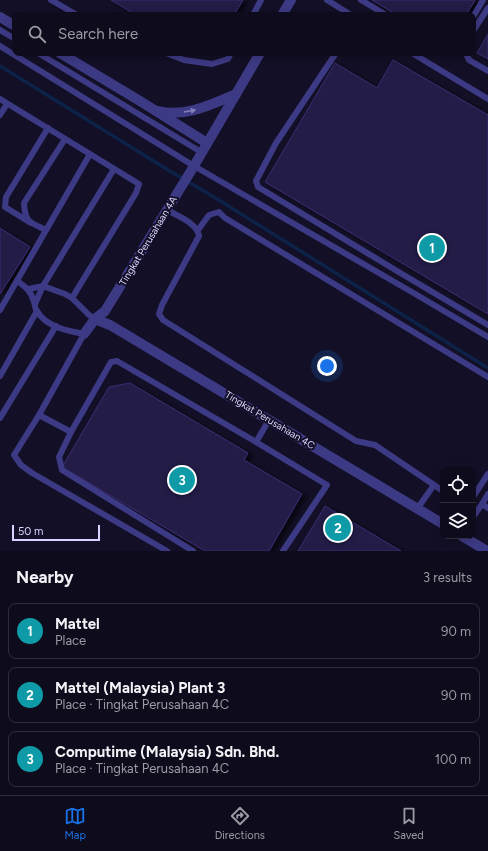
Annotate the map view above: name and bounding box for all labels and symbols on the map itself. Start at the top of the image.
one-way arrow [184,107,197,113]
street label: Tingkat Perusahaan 4A [116,194,180,288]
pin: 1 [419,233,445,263]
your location [317,356,337,376]
street label: Tingkat Perusahaan 4C [223,388,317,452]
pin: 3 [169,465,195,495]
pin: 2 [325,513,351,543]
scale bar [12,523,100,542]

